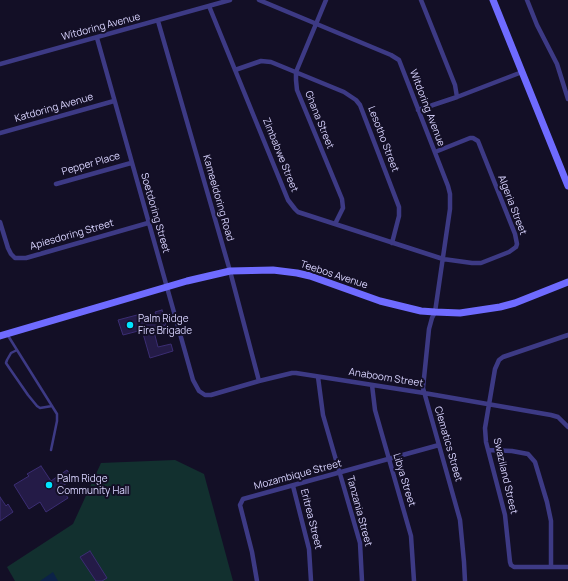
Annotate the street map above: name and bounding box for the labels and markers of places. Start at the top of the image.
place label: Palm Ridge Fire Brigade [138,313,192,336]
marker: Palm Ridge Fire Brigade [125,320,135,330]
place label: Palm Ridge Community Hall [57,473,129,496]
marker: Palm Ridge Community Hall [44,480,54,490]

